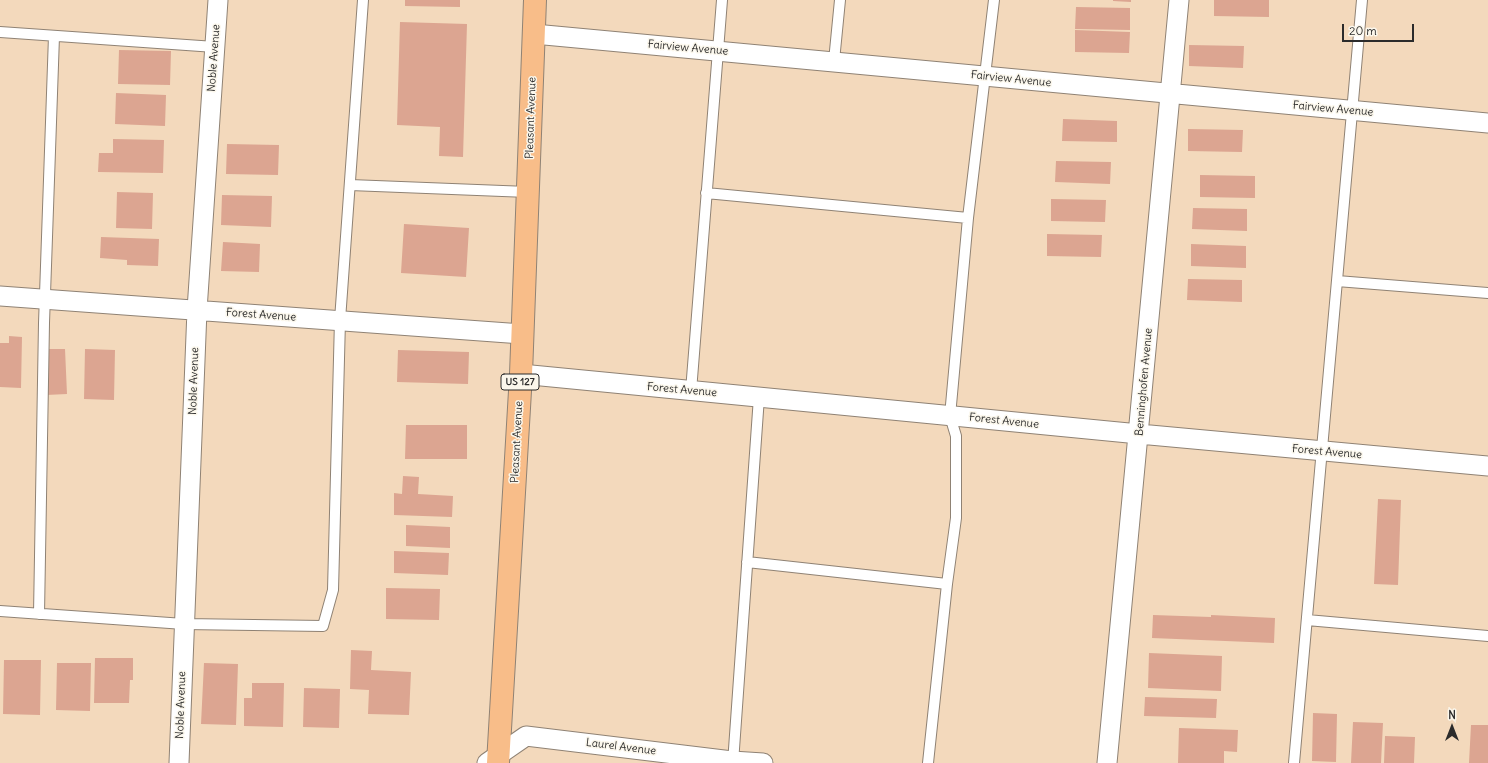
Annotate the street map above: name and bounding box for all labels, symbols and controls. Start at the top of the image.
scale bar [1344,16,1416,42]
text: 20 m [1349,23,1377,38]
street label: Noble Avenue [205,24,223,92]
street label: Fairview Avenue [647,38,729,58]
street label: Fairview Avenue [970,68,1052,90]
street label: Pleasant Avenue [523,77,539,159]
street label: Fairview Avenue [1292,99,1374,119]
street label: Forest Avenue [226,306,296,324]
street label: Benninghofen Avenue [1133,327,1155,437]
street label: Noble Avenue [186,347,202,415]
road number: US 127 [501,374,539,390]
street label: Forest Avenue [646,380,718,400]
street label: Pleasant Avenue [508,401,526,483]
street label: Forest Avenue [968,411,1040,431]
street label: Forest Avenue [1291,442,1363,462]
street label: Noble Avenue [173,671,189,739]
north arrow [1432,707,1472,747]
text: N [1448,708,1456,722]
street label: Laurel Avenue [585,736,657,758]

